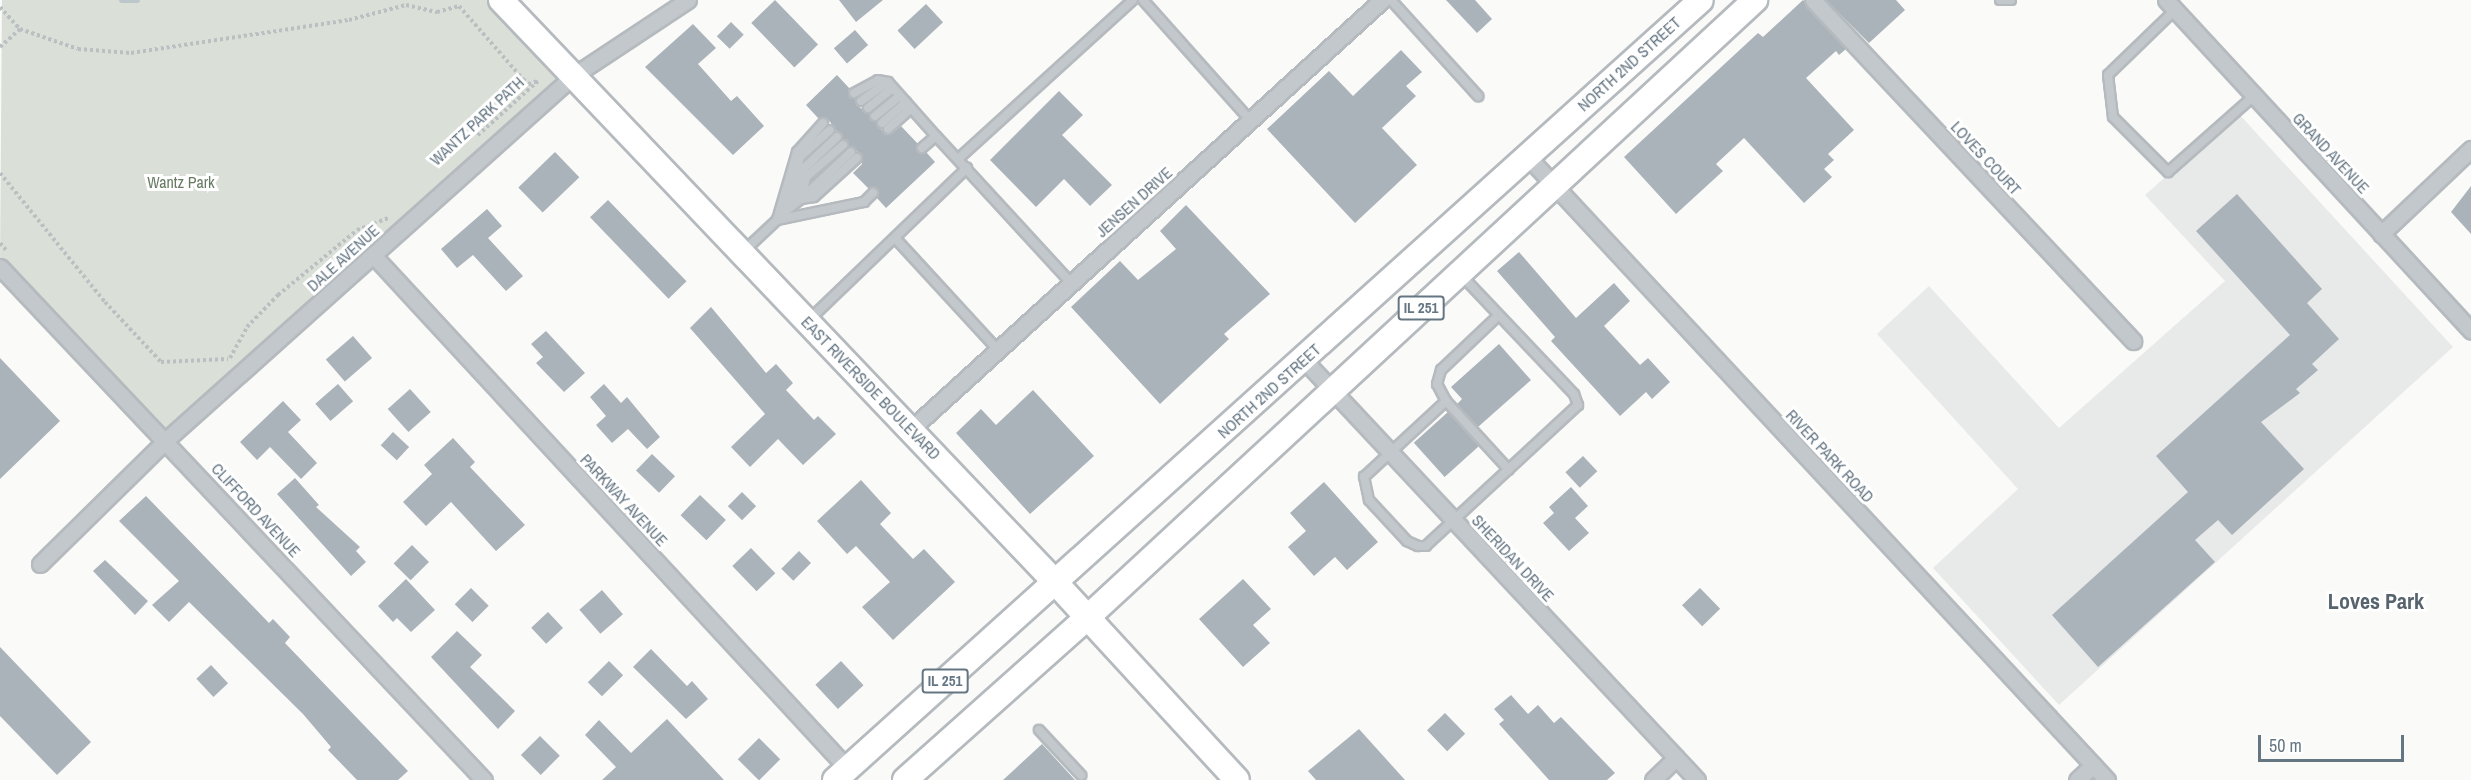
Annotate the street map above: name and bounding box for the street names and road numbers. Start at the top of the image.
street label: NORTH 2ND STREET [1574,13,1684,115]
street label: WANTZ PARK PATH [426,73,528,169]
street label: GRAND AVENUE [2289,108,2373,198]
street label: LOVES COURT [1947,117,2025,199]
street label: JENSEN DRIVE [1092,163,1176,241]
street label: DALE AVENUE [303,220,383,296]
road number: IL 251 [1397,296,1445,320]
street label: EAST RIVERSIDE BOULEVARD [797,312,945,464]
street label: NORTH 2ND STREET [1214,340,1324,442]
street label: RIVER PARK ROAD [1782,406,1878,506]
street label: PARKWAY AVENUE [576,450,672,550]
street label: CLIFFORD AVENUE [207,459,305,561]
street label: SHERIDAN DRIVE [1468,511,1558,605]
road number: IL 251 [921,669,969,693]

